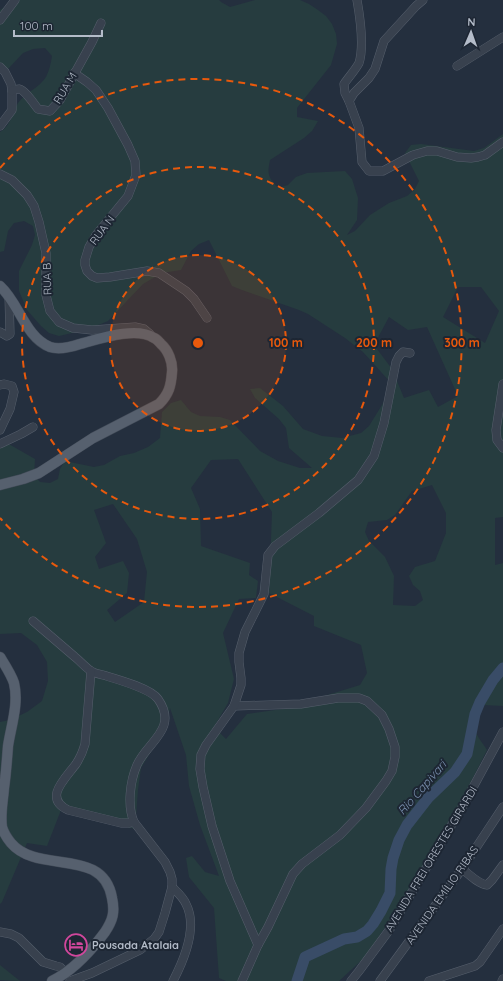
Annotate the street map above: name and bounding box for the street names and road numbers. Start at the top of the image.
street label: RUA M [50,70,80,106]
street label: RUA N [86,213,118,247]
street label: RUA B [39,263,55,295]
street label: AVENIDA FREI ORESTES GIRARDI [382,784,480,934]
street label: AVENIDA EMÍLIO RIBAS [403,843,481,947]

